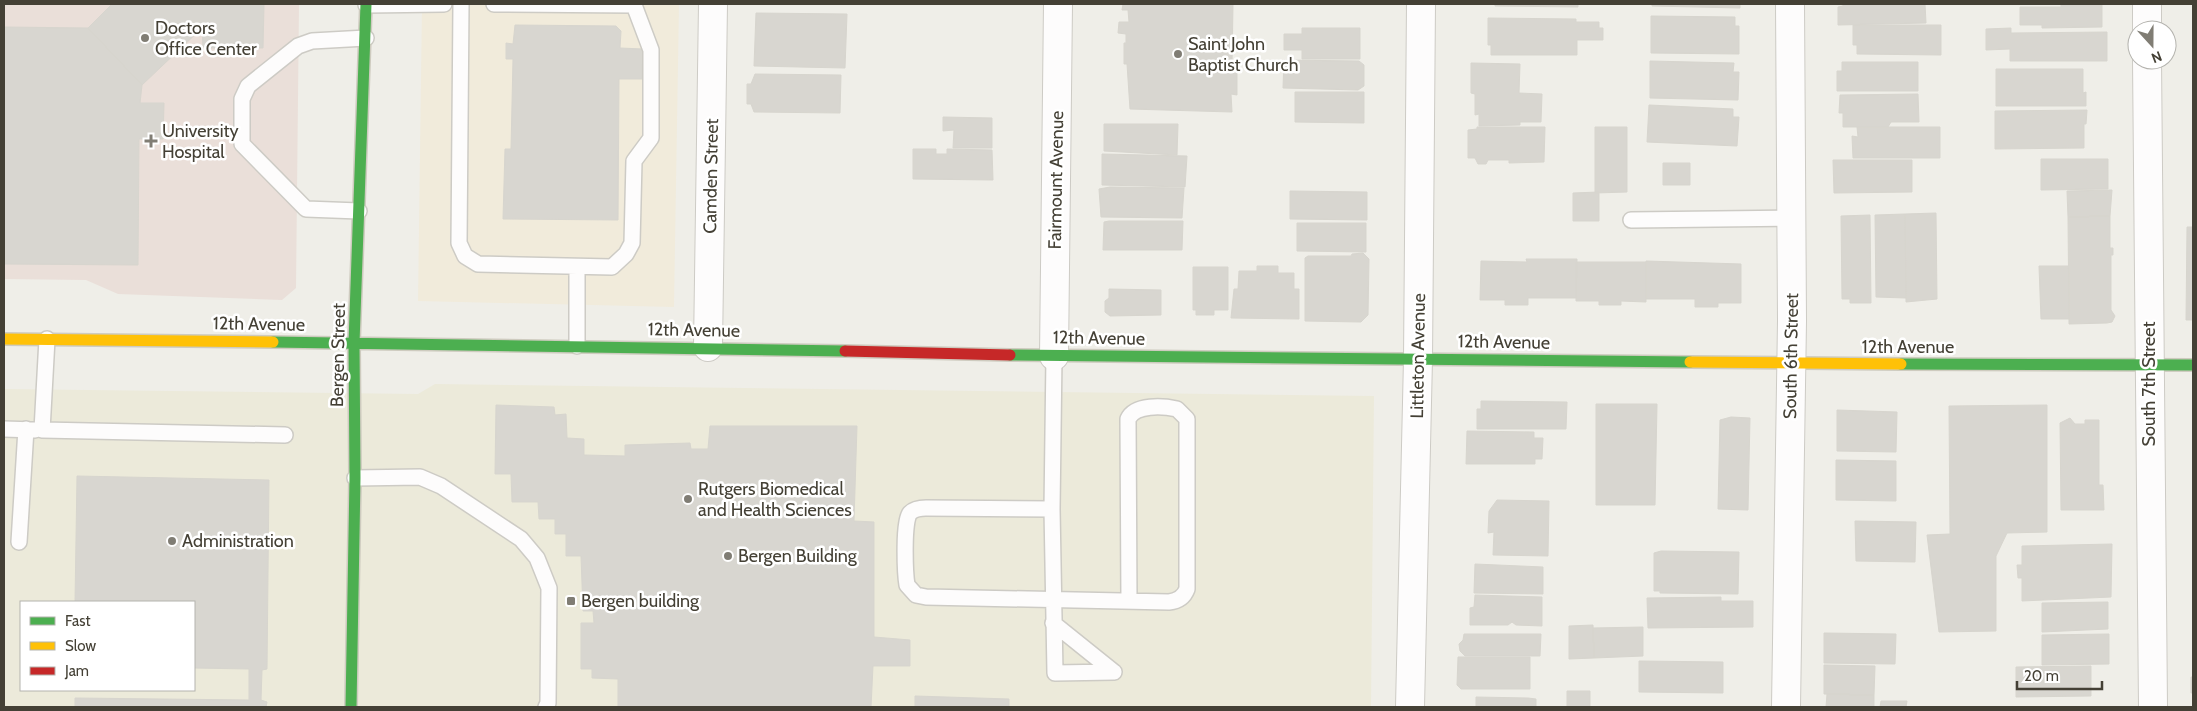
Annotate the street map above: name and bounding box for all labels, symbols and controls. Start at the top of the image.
place label: Doctors Office Center [155,17,257,60]
north arrow [2127,20,2177,70]
marker: Doctors Office Center [139,32,151,44]
place label: Saint John Baptist Church [1188,33,1298,76]
text: N [2149,47,2165,67]
marker: Saint John Baptist Church [1172,48,1184,60]
street label: Fairmount Avenue [1044,110,1068,250]
street label: Camden Street [699,118,723,234]
place label: University Hospital [162,120,239,163]
marker: University Hospital [144,134,158,148]
street label: Littleton Avenue [1406,293,1430,419]
street label: South 6th Street [1779,293,1803,419]
street label: Bergen Street [326,303,350,407]
street label: 12th Avenue [213,312,305,336]
street label: 12th Avenue [648,318,740,342]
street label: South 7th Street [2138,322,2160,446]
street label: 12th Avenue [1053,326,1145,350]
street label: 12th Avenue [1458,330,1550,354]
street label: 12th Avenue [1862,336,1954,358]
place label: Rutgers Biomedical and Health Sciences [698,478,852,521]
marker: Rutgers Biomedical and Health Sciences [682,493,694,505]
place label: Administration [182,530,294,552]
marker: Administration [166,535,178,547]
place label: Bergen Building [738,545,858,567]
marker: Bergen Building [722,550,734,562]
place label: Bergen building [581,590,700,612]
marker: Bergen building [565,595,577,607]
legend [20,601,195,691]
text: Fast [65,612,90,630]
text: Slow [65,637,96,655]
scale bar [2017,658,2102,690]
text: Jam [64,662,89,680]
text: 20 m [2024,667,2059,685]

